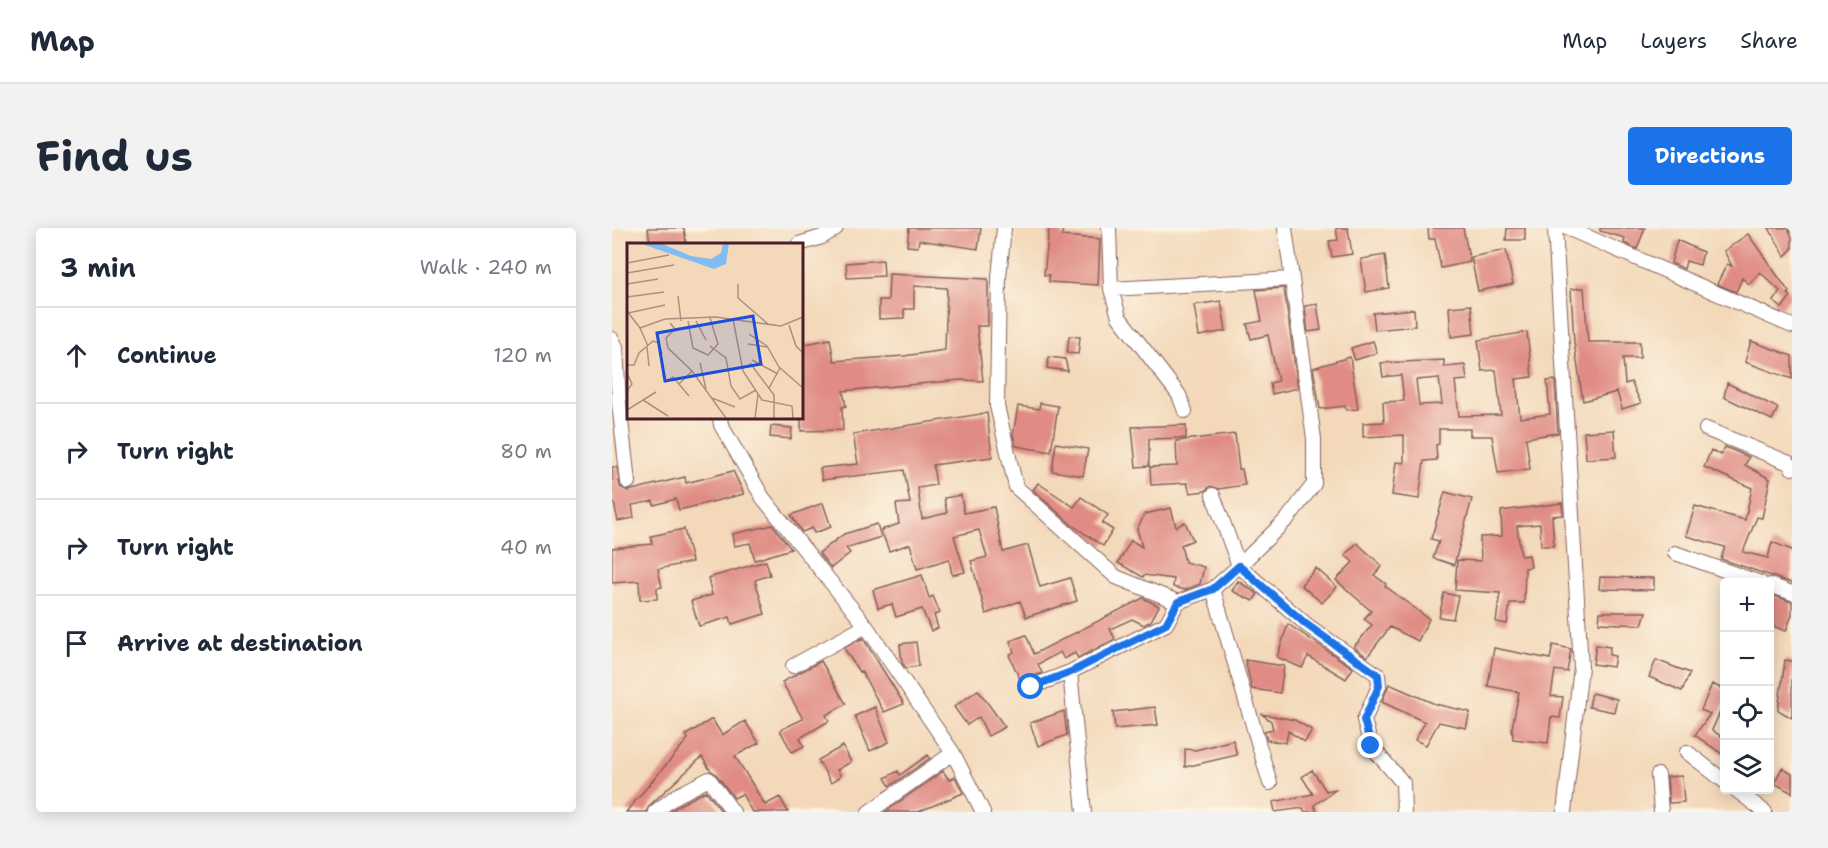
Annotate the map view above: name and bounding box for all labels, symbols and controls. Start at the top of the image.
text: Map [30,22,95,60]
text: Map [1562,27,1607,55]
text: Layers [1640,27,1707,55]
text: Share [1740,27,1798,55]
button: Directions [1628,127,1792,185]
text: Find us [36,128,193,184]
inset map [627,243,802,418]
text: 3 min [60,250,136,285]
text: Walk · 240 m [420,254,552,280]
icon: ahead [60,339,93,372]
text: Continue [117,341,217,370]
text: 120 m [493,342,552,368]
icon: right [60,435,93,468]
text: Turn right [117,437,234,466]
text: 80 m [500,438,552,464]
icon: right [60,531,93,564]
text: Turn right [117,533,234,562]
text: 40 m [500,534,552,560]
map controls [1720,578,1774,794]
button: + [1720,578,1774,632]
icon: arrive [60,627,93,660]
text: Arrive at destination [117,629,363,658]
button: − [1720,632,1774,686]
route start [1017,673,1043,699]
button: locate [1720,686,1774,740]
route end [1357,732,1383,758]
button: layers [1720,740,1774,794]

